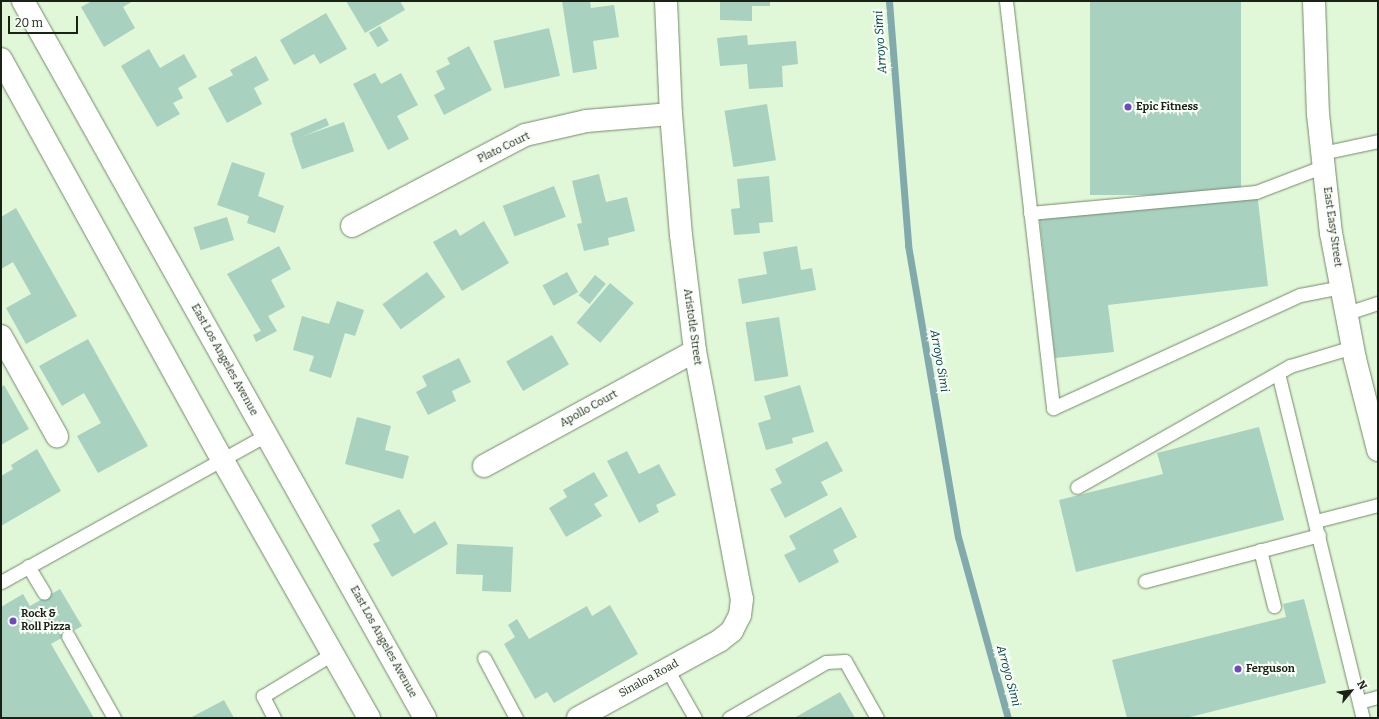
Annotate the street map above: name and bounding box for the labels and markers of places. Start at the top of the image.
place label: Epic Fitness [1136,100,1198,114]
marker: Epic Fitness [1123,102,1133,112]
place label: Rock & Roll Pizza [21,608,71,634]
marker: Rock & Roll Pizza [8,616,18,626]
place label: Ferguson [1246,662,1295,676]
marker: Ferguson [1233,664,1243,674]

